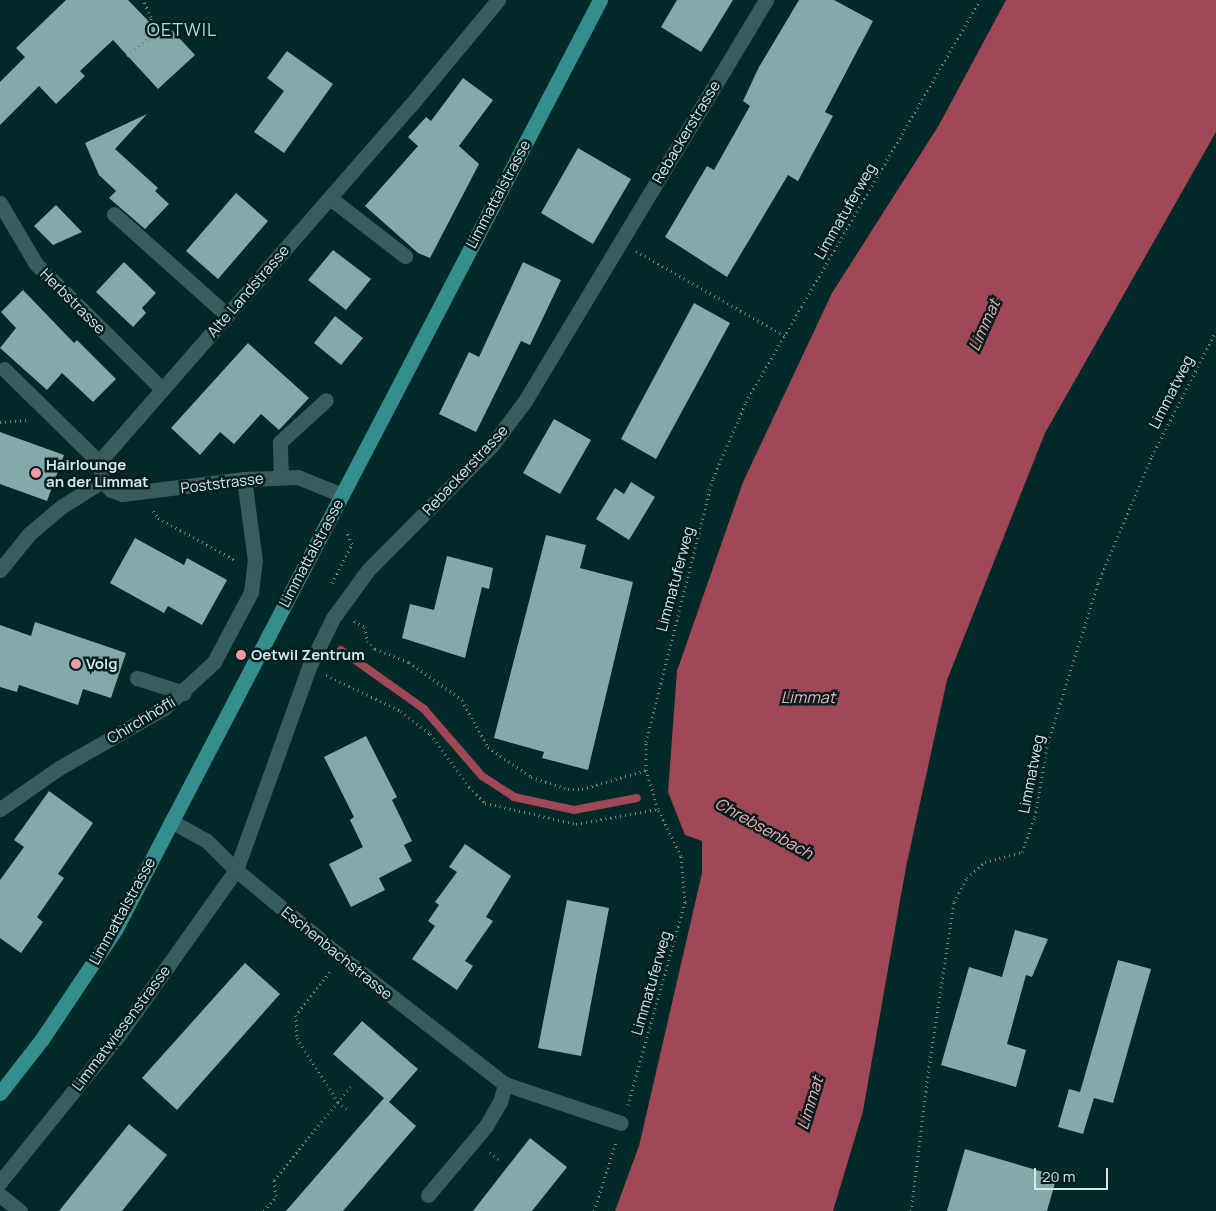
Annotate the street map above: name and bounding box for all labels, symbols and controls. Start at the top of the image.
district label: OETWIL [146,18,218,40]
street label: Rebackerstrasse [648,77,724,187]
street label: Limmattalstrasse [462,137,534,251]
street label: Limmatuferweg [810,160,880,262]
street label: Alte Landstrasse [203,241,293,341]
street label: Herbstrasse [37,265,109,337]
water label: Limmat [964,296,1004,354]
street label: Limmatweg [1145,352,1197,432]
street label: Rebackerstrasse [419,421,511,519]
place label: Hairlounge an der Limmat [46,455,149,490]
marker: Hairlounge an der Limmat [30,467,42,479]
street label: Poststrasse [179,469,265,497]
street label: Limmattalstrasse [275,496,347,610]
street label: Limmatuferweg [652,525,698,633]
place label: Oetwil Zentrum [251,646,365,664]
marker: Oetwil Zentrum [235,649,247,661]
place label: Volg [86,655,117,673]
marker: Volg [70,658,82,670]
water label: Limmat [781,687,835,707]
street label: Chirchhöfli [104,693,178,747]
street label: Limmatweg [1015,733,1047,815]
water label: Chrebsenbach [712,793,816,863]
street label: Limmattalstrasse [85,854,159,968]
street label: Eschenbachstrasse [278,903,396,1003]
street label: Limmatuferweg [627,929,675,1037]
street label: Limmatwiesenstrasse [68,962,174,1094]
water label: Limmat [793,1074,827,1132]
scale bar [1036,1158,1110,1190]
text: 20 m [1042,1166,1075,1187]

